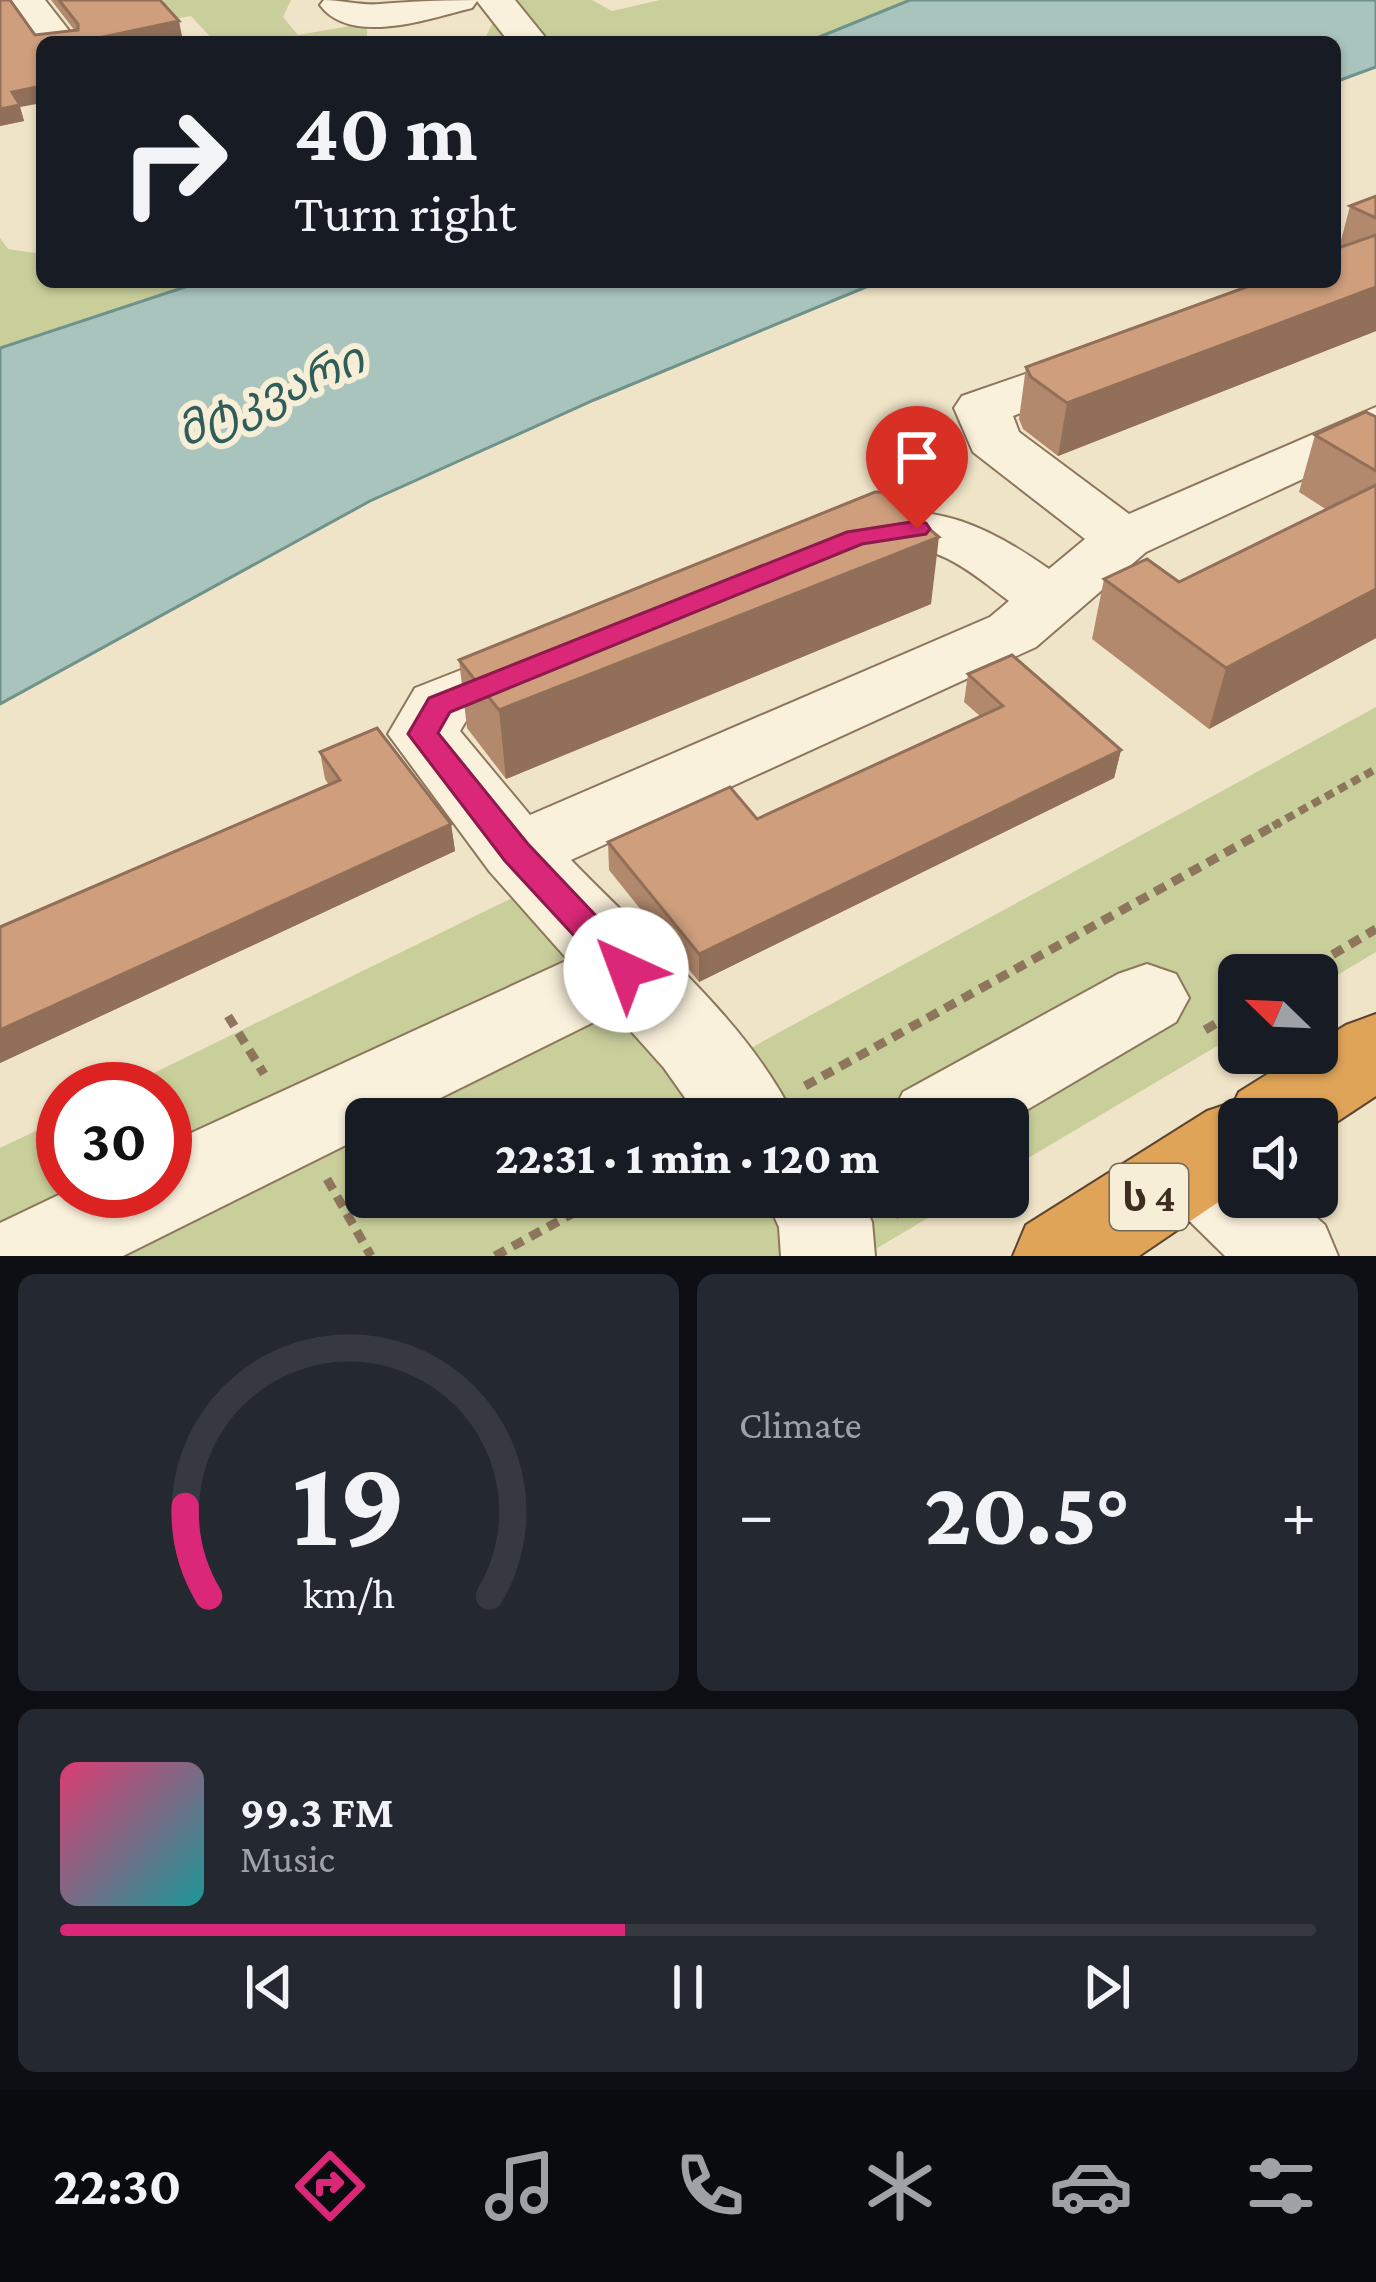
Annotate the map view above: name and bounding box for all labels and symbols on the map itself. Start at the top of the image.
water label: მტკვარი [169,332,374,459]
pin [866,406,968,529]
position arrow [563,907,689,1033]
north arrow [1218,954,1338,1074]
speed limit sign: 30 [36,1062,192,1218]
road number: ს 4 [1110,1164,1188,1230]

